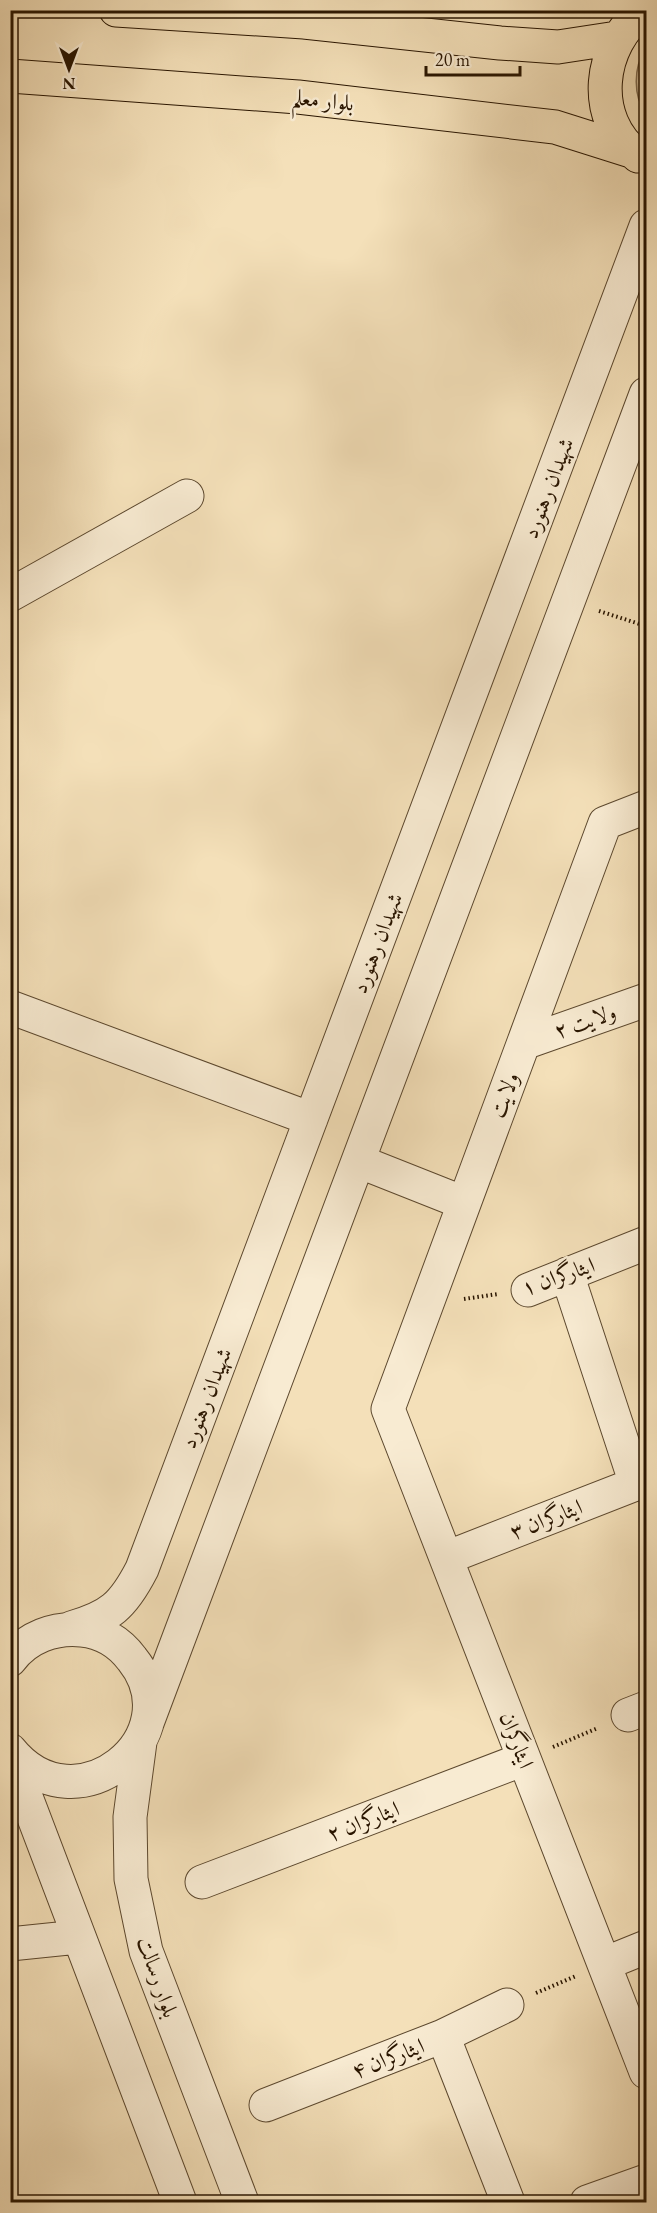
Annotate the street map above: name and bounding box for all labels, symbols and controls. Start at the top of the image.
north arrow [39,39,99,99]
scale bar [426,39,520,77]
text: 20 m [435,48,470,71]
text: N [62,73,75,94]
street label: بلوار معلم [290,82,355,126]
street label: شهیدان رهنورد [516,434,580,542]
street label: شهیدان رهنورد [345,889,409,997]
street label: ولایت ۲ [550,997,620,1045]
street label: ولایت [482,1068,526,1122]
street label: ایثارگران ۱ [518,1250,598,1302]
street label: شهیدان رهنورد [174,1344,238,1452]
street label: ایثارگران ۳ [506,1492,586,1546]
street label: ایثارگران [493,1708,541,1772]
street label: ایثارگران ۲ [323,1794,403,1848]
street label: بلوار رسالت [131,1932,185,2022]
street label: ایثارگران ۴ [348,2031,428,2085]

